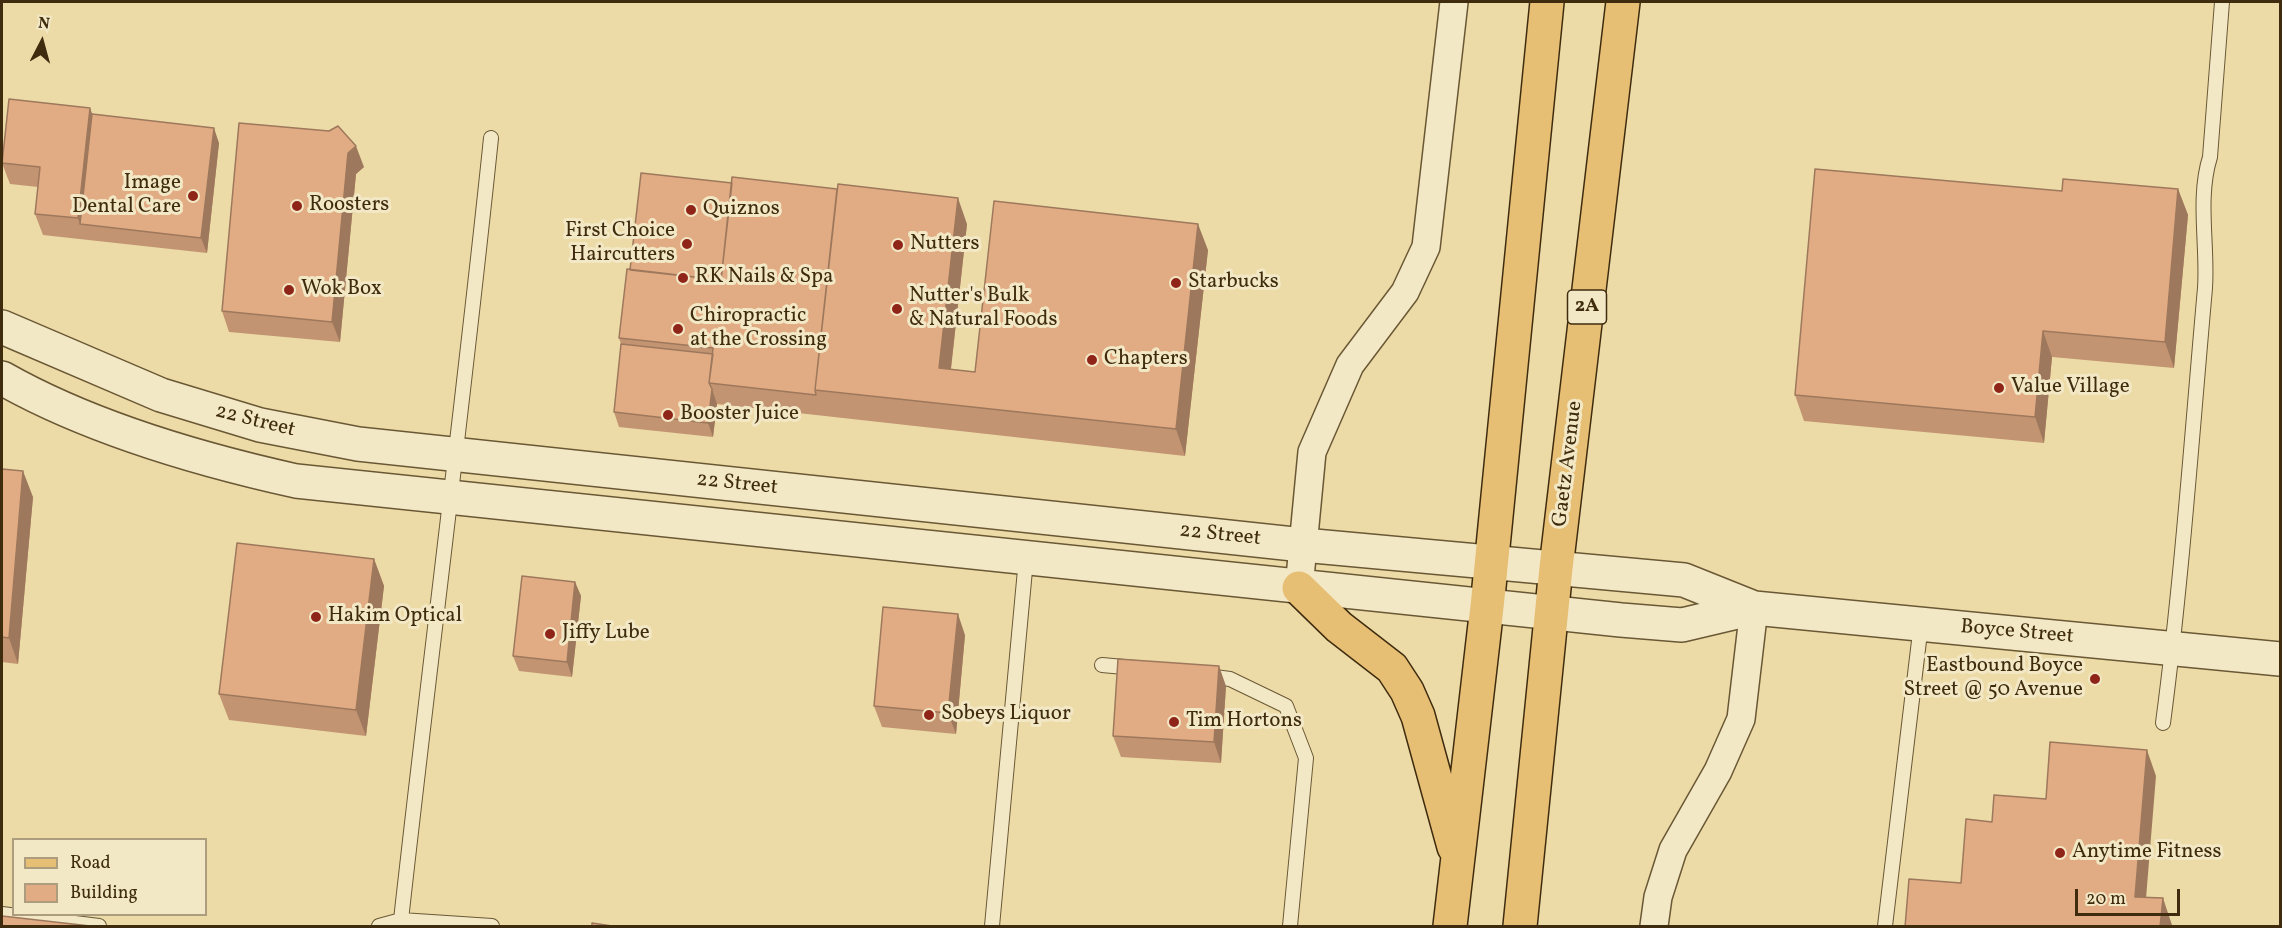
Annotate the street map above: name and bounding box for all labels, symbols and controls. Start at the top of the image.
north arrow [12,12,72,72]
text: N [37,13,51,36]
place label: Image Dental Care [72,171,181,221]
marker: Image Dental Care [186,189,200,203]
place label: Roosters [309,193,389,219]
place label: Quiznos [703,197,780,223]
marker: Roosters [290,199,304,213]
marker: Quiznos [684,203,698,217]
place label: First Choice Haircutters [565,219,675,269]
place label: Nutters [910,232,979,258]
marker: First Choice Haircutters [680,237,694,251]
marker: Nutters [891,238,905,252]
place label: RK Nails & Spa [695,265,833,291]
place label: Starbucks [1188,270,1279,296]
marker: RK Nails & Spa [676,271,690,285]
marker: Starbucks [1169,276,1183,290]
place label: Wok Box [301,277,382,303]
marker: Wok Box [282,283,296,297]
place label: Nutter's Bulk & Natural Foods [909,284,1057,334]
road number: 2A [1568,290,1606,324]
marker: Nutter's Bulk & Natural Foods [890,302,904,316]
place label: Chiropractic at the Crossing [690,304,827,354]
marker: Chiropractic at the Crossing [671,322,685,336]
place label: Chapters [1104,347,1188,373]
marker: Chapters [1085,353,1099,367]
place label: Value Village [2011,375,2130,401]
marker: Value Village [1992,381,2006,395]
street label: 22 Street [212,400,298,444]
street label: Gaetz Avenue [1549,400,1589,528]
place label: Booster Juice [680,402,799,428]
marker: Booster Juice [661,408,675,422]
street label: 22 Street [695,468,779,502]
street label: 22 Street [1178,519,1262,553]
place label: Hakim Optical [328,604,462,630]
marker: Hakim Optical [309,610,323,624]
street label: Boyce Street [1959,615,2075,651]
place label: Jiffy Lube [562,621,650,647]
marker: Jiffy Lube [543,627,557,641]
place label: Eastbound Boyce Street @ 50 Avenue [1903,654,2083,704]
marker: Eastbound Boyce Street @ 50 Avenue [2088,672,2102,686]
place label: Sobeys Liquor [941,702,1071,728]
marker: Sobeys Liquor [922,708,936,722]
place label: Tim Hortons [1186,709,1302,735]
marker: Tim Hortons [1167,715,1181,729]
legend [12,838,207,916]
place label: Anytime Fitness [2072,840,2222,866]
marker: Anytime Fitness [2053,846,2067,860]
text: Road [70,851,111,876]
scale bar [2078,877,2183,915]
text: Building [70,881,138,906]
text: 20 m [2086,887,2126,912]

